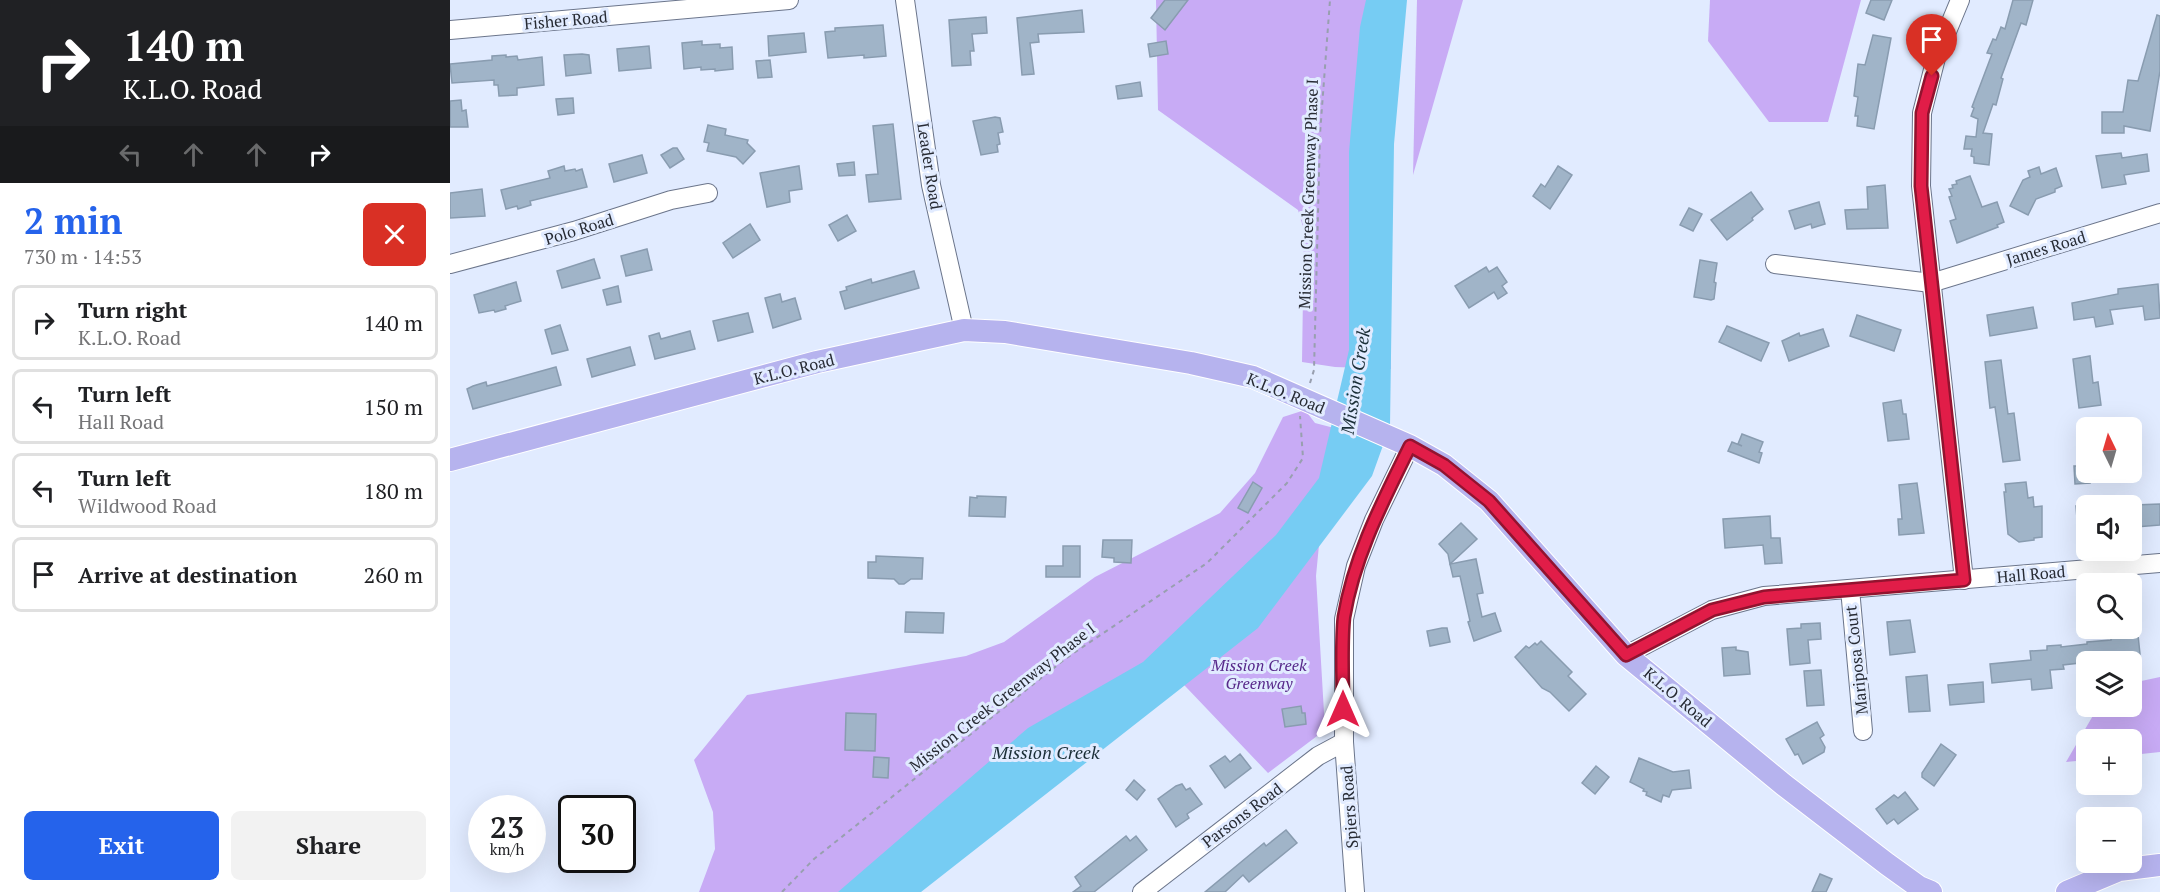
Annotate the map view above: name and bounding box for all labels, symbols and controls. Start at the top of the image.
street label: Fisher Road [523,5,609,35]
pin [1906,14,1957,76]
text: 140 m [123,17,244,73]
icon: arrive [1915,23,1948,56]
icon: right [24,24,102,102]
text: K.L.O. Road [123,71,262,107]
street label: Mission Creek Greenway Phase I [1293,79,1323,309]
street label: Leader Road [912,121,948,211]
icon: left [114,138,147,171]
icon: ahead [177,138,210,171]
icon: ahead [240,138,273,171]
icon: right [303,138,336,171]
text: 2 min [24,197,122,244]
button: close [363,203,426,266]
street label: Polo Road [542,208,616,250]
street label: James Road [2004,225,2088,270]
text: 730 m · 14:53 [24,243,142,270]
text: Turn right [78,295,187,324]
icon: right [27,306,60,339]
text: 140 m [363,308,423,337]
text: K.L.O. Road [78,324,181,351]
water label: Mission Creek [1335,326,1375,437]
street label: K.L.O. Road [751,348,837,390]
street label: K.L.O. Road [1244,367,1328,419]
text: Turn left [78,379,171,408]
icon: left [27,390,60,423]
text: 150 m [363,392,423,421]
text: Hall Road [78,408,164,435]
north arrow [2076,417,2142,483]
map controls [2076,417,2142,873]
text: Turn left [78,463,171,492]
icon: left [27,474,60,507]
text: 180 m [363,476,423,505]
text: Wildwood Road [78,492,217,519]
button: sound [2076,495,2142,561]
icon: arrive [27,558,60,591]
text: Arrive at destination [78,560,297,589]
text: 260 m [363,560,423,589]
street label: Hall Road [1996,560,2066,588]
button: search [2076,573,2142,639]
street label: Mariposa Court [1839,604,1873,716]
street label: Mission Creek Greenway Phase I [905,619,1099,775]
button: layers [2076,651,2142,717]
park label: Mission Creek Greenway [1210,654,1307,694]
street label: K.L.O. Road [1639,662,1717,732]
position arrow [1311,677,1375,741]
button: + [2076,729,2142,795]
water label: Mission Creek [992,742,1100,764]
street label: Spiers Road [1335,765,1363,849]
street label: Parsons Road [1197,777,1287,853]
speed limit sign: 30 [558,795,636,873]
text: 23 [490,807,524,847]
button: − [2076,807,2142,873]
button: Exit [24,811,219,880]
button: Share [231,811,426,880]
text: km/h [490,839,524,859]

